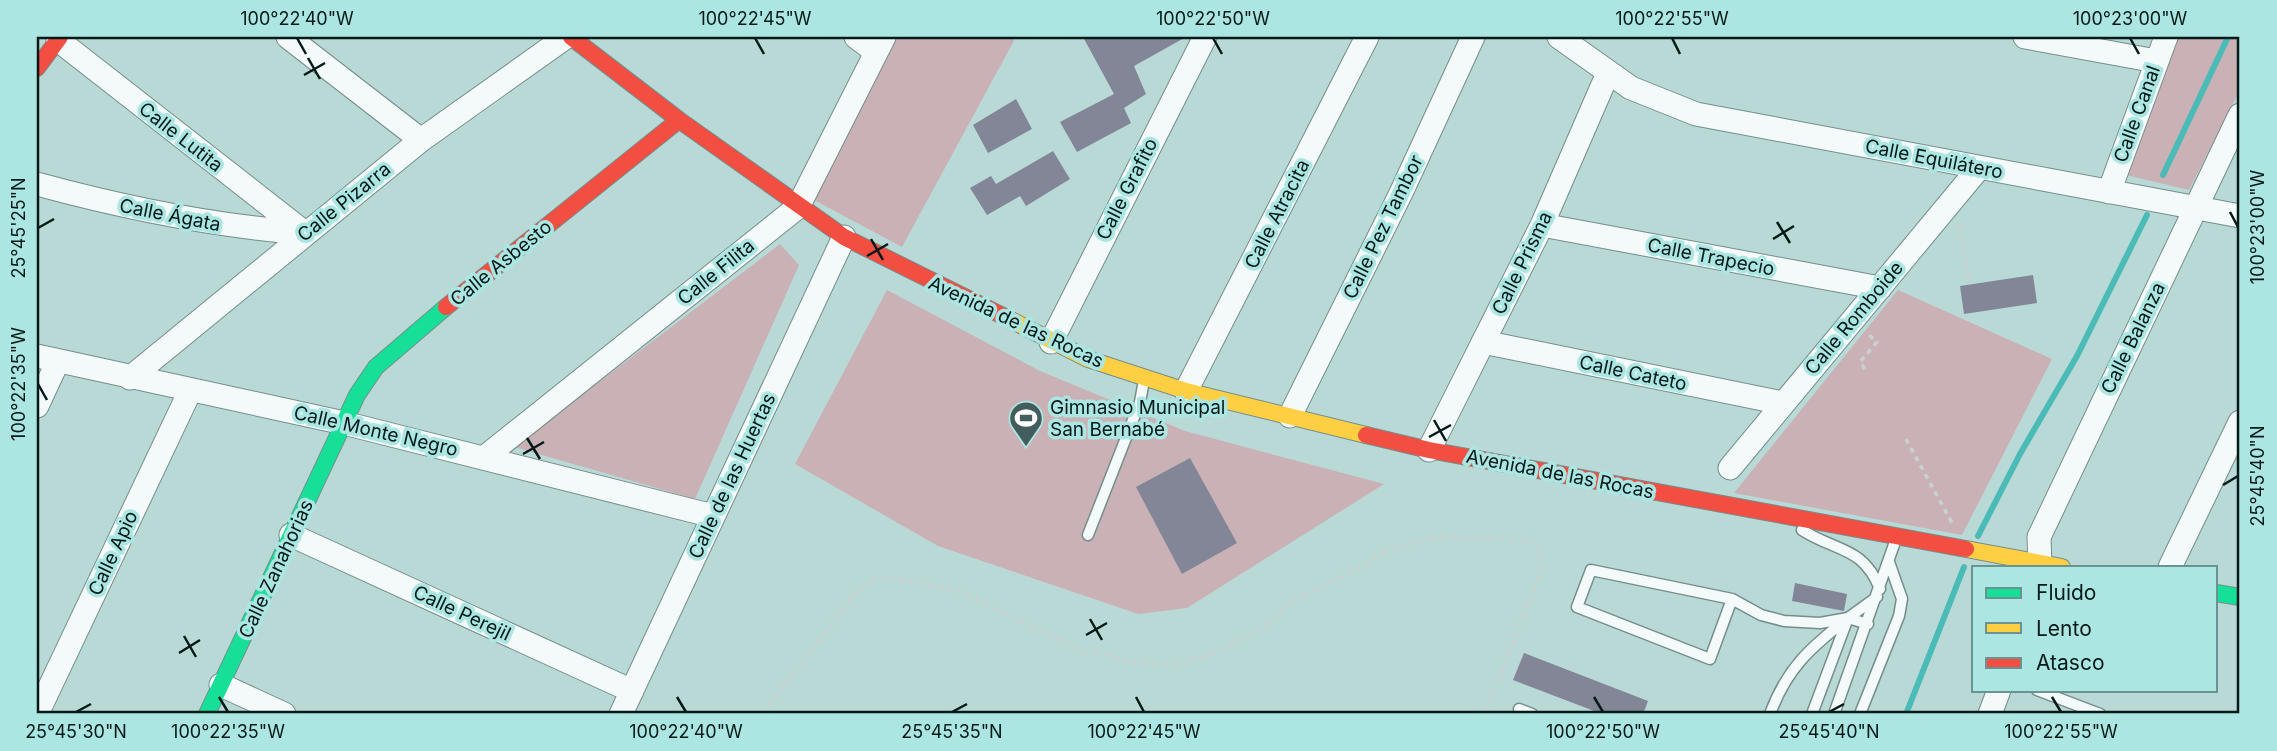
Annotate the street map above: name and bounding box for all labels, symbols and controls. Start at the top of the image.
text: 100°22'40"W [240,8,354,29]
text: 100°22'45"W [698,8,812,29]
text: 100°22'50"W [1156,8,1270,29]
text: 100°22'55"W [1615,8,1729,29]
text: 100°23'00"W [2073,8,2188,29]
street label: Calle Canal [2109,63,2165,165]
street label: Calle Lutita [135,97,227,177]
street label: Calle Grafito [1092,134,1162,244]
street label: Calle Equilátero [1863,134,2005,184]
street label: Calle Pez Tambor [1338,151,1428,303]
street label: Calle Atracita [1240,156,1314,272]
street label: Calle Pizarra [293,157,395,247]
text: 100°23'00"W [2247,169,2268,284]
text: 25°45'25"N [8,177,29,279]
street label: Calle Ágata [117,193,223,236]
street label: Calle Prisma [1487,208,1557,318]
street label: Calle Asbesto [446,215,556,311]
street label: Calle Trapecio [1646,233,1776,281]
street label: Calle Filita [673,234,759,310]
street label: Calle Romboide [1800,257,1908,379]
street label: Avenida de las Rocas [925,271,1107,373]
street label: Calle Balanza [2096,279,2170,397]
text: 100°22'35"W [8,327,29,441]
street label: Calle Cateto [1577,350,1689,396]
street label: Calle de las Huertas [684,390,780,562]
place label: Gimnasio Municipal San Bernabé [1050,396,1225,441]
sports icon: Gimnasio Municipal San Bernabé [1007,399,1045,448]
street label: Calle Monte Negro [292,401,460,461]
text: 25°45'40"N [2247,425,2268,527]
street label: Avenida de las Rocas [1464,445,1656,503]
street label: Calle Zanahorias [234,496,318,642]
street label: Calle Apio [83,507,143,599]
legend [1972,566,2218,692]
street label: Calle Perejil [410,580,514,646]
text: Fluido [2036,580,2096,605]
text: Lento [2036,616,2092,641]
text: Atasco [2036,650,2105,675]
text: 25°45'30"N [25,721,127,742]
text: 100°22'35"W [171,721,285,742]
text: 100°22'40"W [629,721,743,742]
text: 25°45'35"N [901,721,1003,742]
text: 100°22'45"W [1087,721,1201,742]
text: 100°22'50"W [1546,721,1660,742]
text: 25°45'40"N [1778,721,1880,742]
text: 100°22'55"W [2004,721,2118,742]

